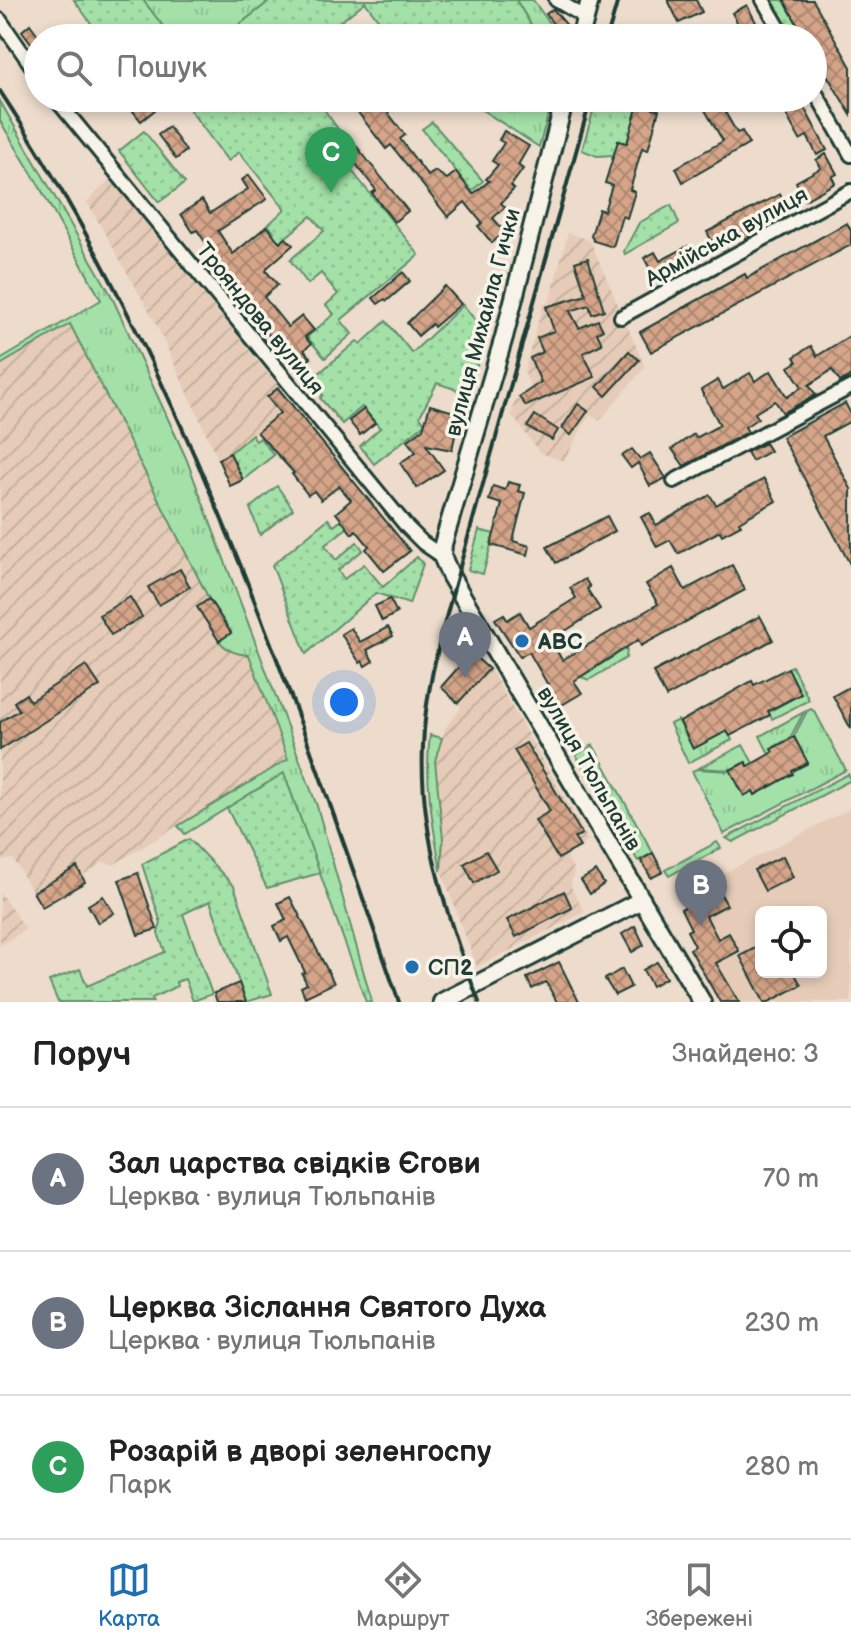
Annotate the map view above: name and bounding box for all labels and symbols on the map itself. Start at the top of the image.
pin: C [305,127,357,193]
street label: Армійська вулиця [640,181,813,294]
street label: вулиця Михайла Гички [440,206,527,439]
street label: Трояндова вулиця [190,237,330,401]
pin: A [439,612,491,678]
place label: ABC [537,629,583,656]
marker: ABC [513,632,531,650]
your location [324,682,364,722]
street label: вулиця Тюльпанів [531,682,647,856]
pin: B [675,860,727,926]
place label: СП2 [428,955,473,982]
marker: СП2 [403,958,421,976]

